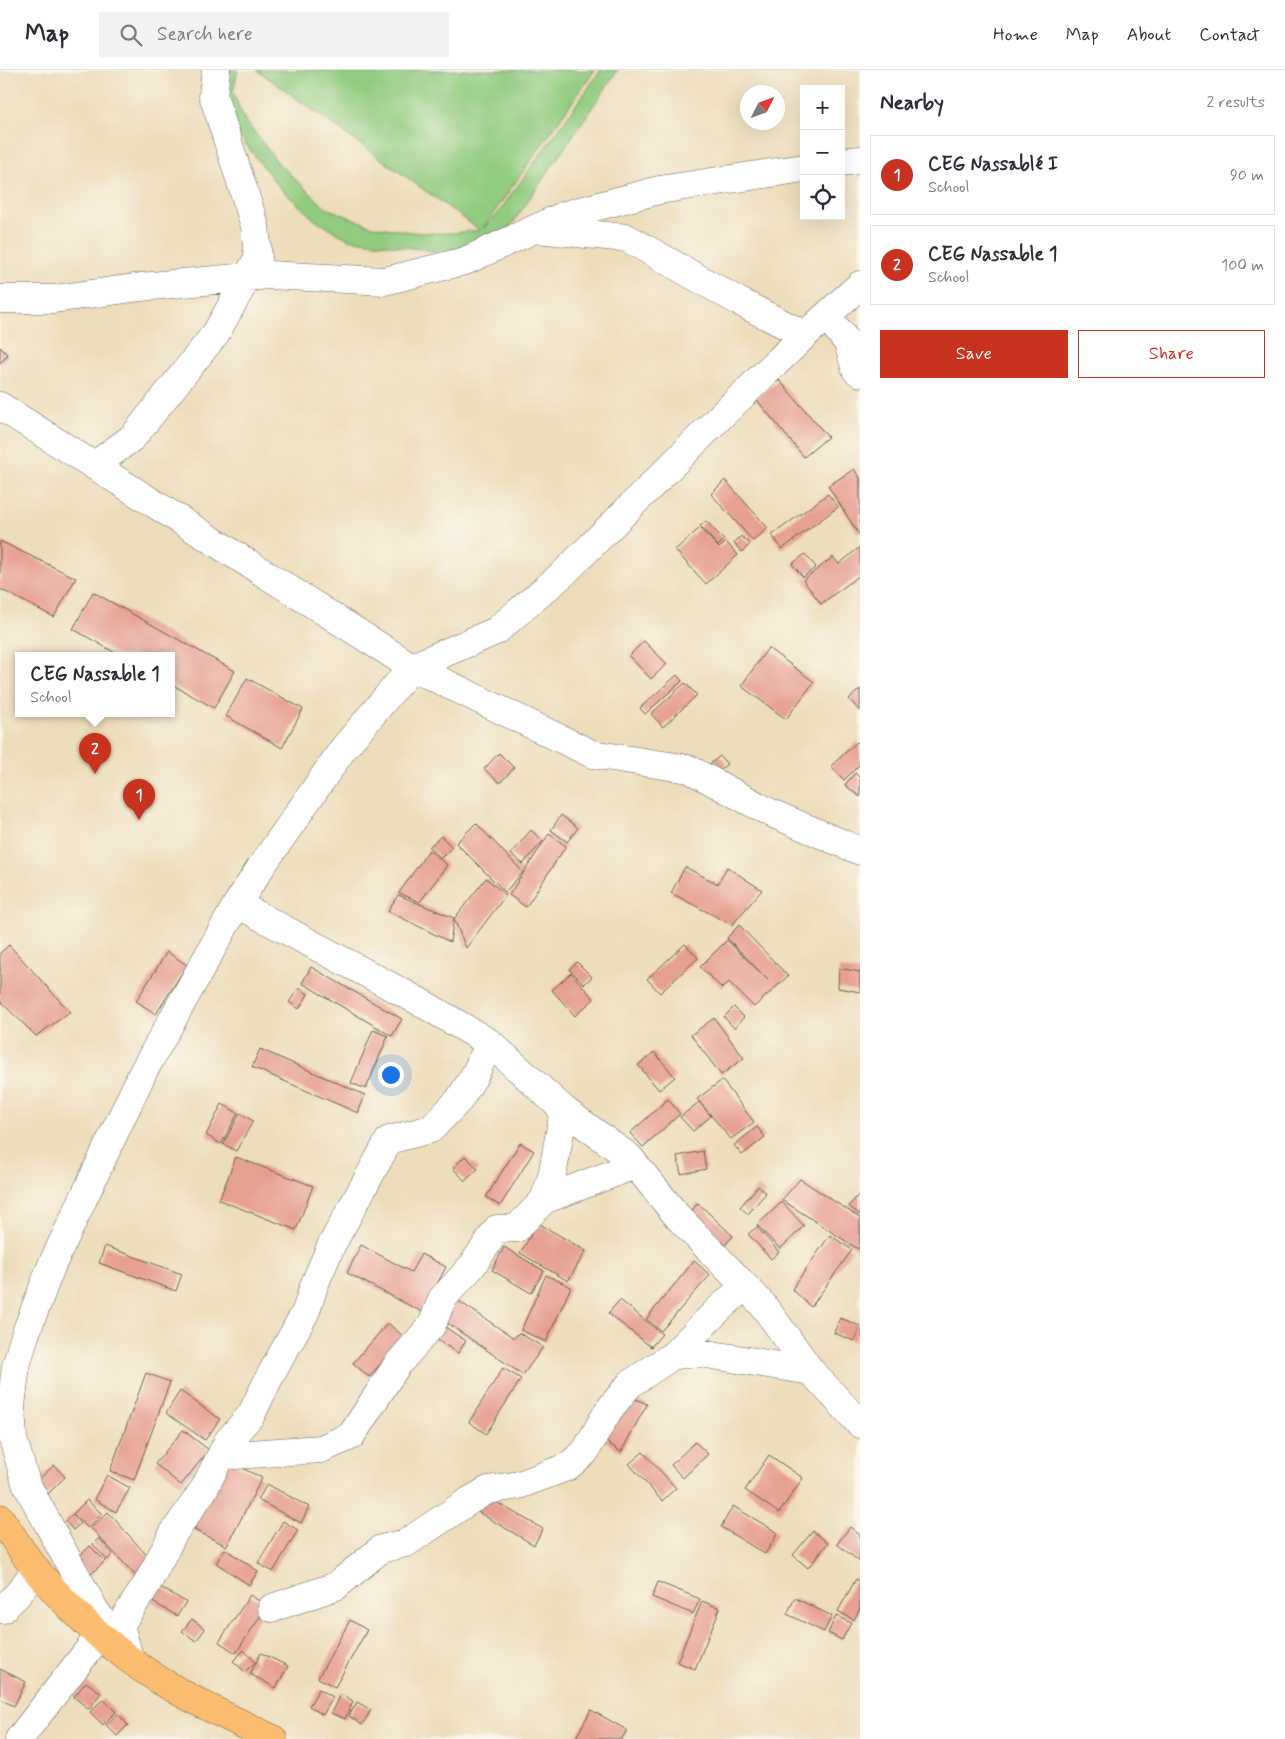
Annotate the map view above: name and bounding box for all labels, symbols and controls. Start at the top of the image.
search box [99,12,449,57]
text: Map [25,19,69,50]
icon: search [117,21,145,49]
text: Search here [157,22,253,47]
text: Home [993,23,1038,47]
text: Map [1066,23,1099,47]
text: About [1127,23,1171,47]
text: Contact [1199,23,1260,47]
north arrow [740,85,785,130]
map controls [800,85,845,220]
button: + [800,85,845,130]
text: Nearby [880,89,944,117]
text: 2 results [1207,92,1265,113]
button: − [800,130,845,175]
text: CEG Nassablé I [928,152,1058,177]
text: 1 [893,165,901,186]
text: 90 m [1230,165,1264,186]
button: locate [800,175,845,220]
text: School [928,177,969,198]
text: CEG Nassable 1 [928,242,1058,267]
text: 2 [893,255,901,276]
text: 100 m [1221,255,1264,276]
text: School [928,267,969,288]
button: Save [880,330,1068,378]
button: Share [1078,330,1265,378]
popup [15,652,175,717]
text: CEG Nassable 1 [30,662,160,687]
text: School [30,687,72,708]
pin: 2 [79,733,111,774]
pin: 1 [123,779,155,820]
your location [378,1062,404,1088]

